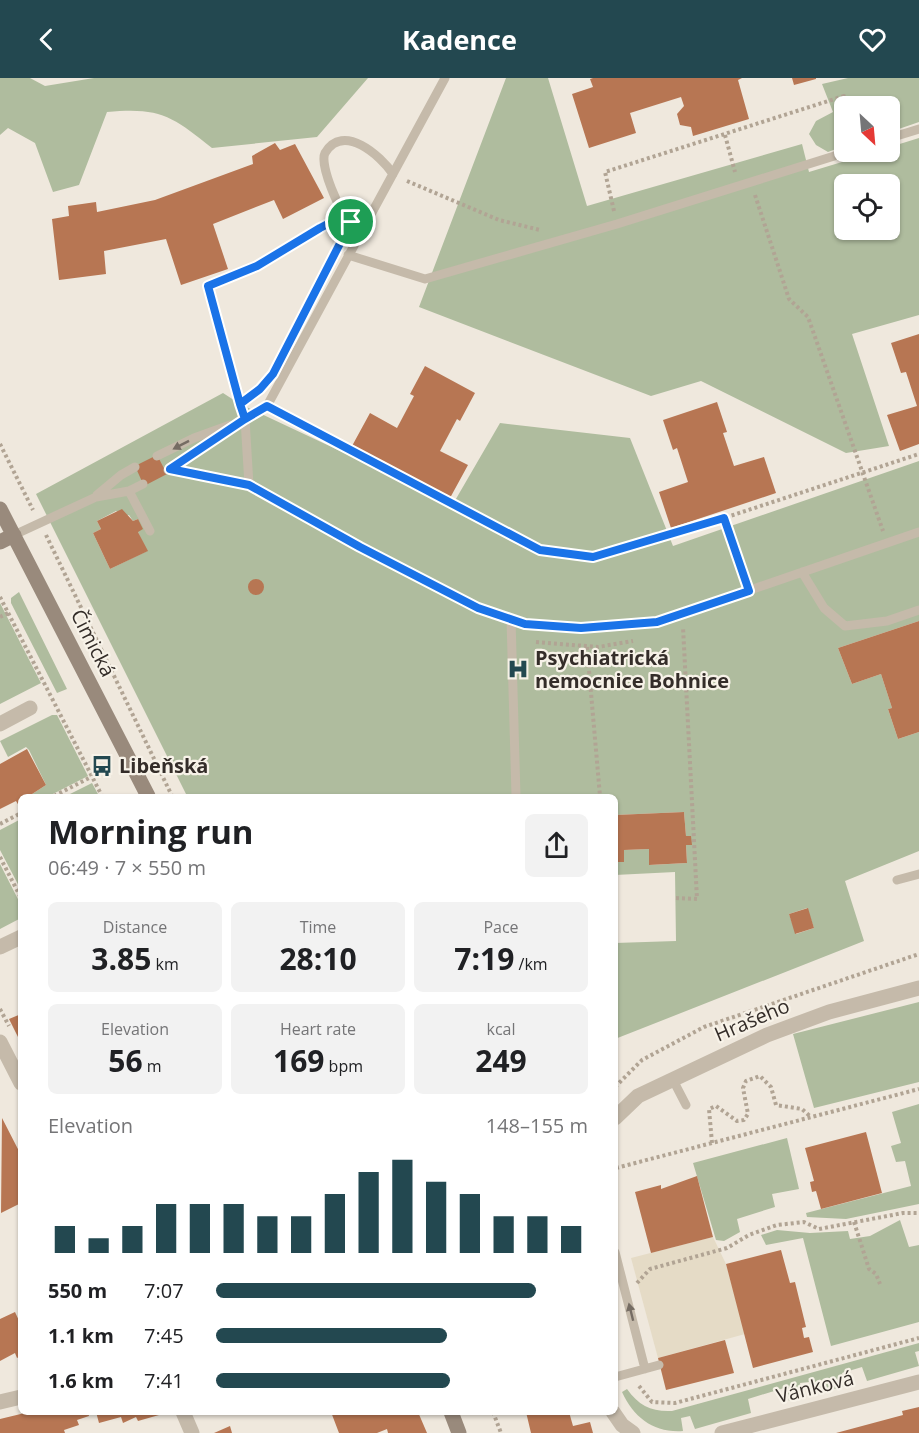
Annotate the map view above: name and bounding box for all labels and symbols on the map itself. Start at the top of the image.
north arrow [834,96,900,162]
pin [325,196,376,247]
one-way arrow [172,440,189,449]
street label: Čimická [65,604,122,681]
place label: Psychiatrická nemocnice Bohnice [535,644,729,694]
hospital icon: Psychiatrická nemocnice Bohnice [506,657,530,681]
place label: Libeňská [119,752,208,779]
bus stop icon: Libeňská [90,754,114,778]
street label: Hrašeho [710,992,793,1047]
one-way arrow [625,1303,635,1321]
street label: Vánková [773,1364,856,1409]

